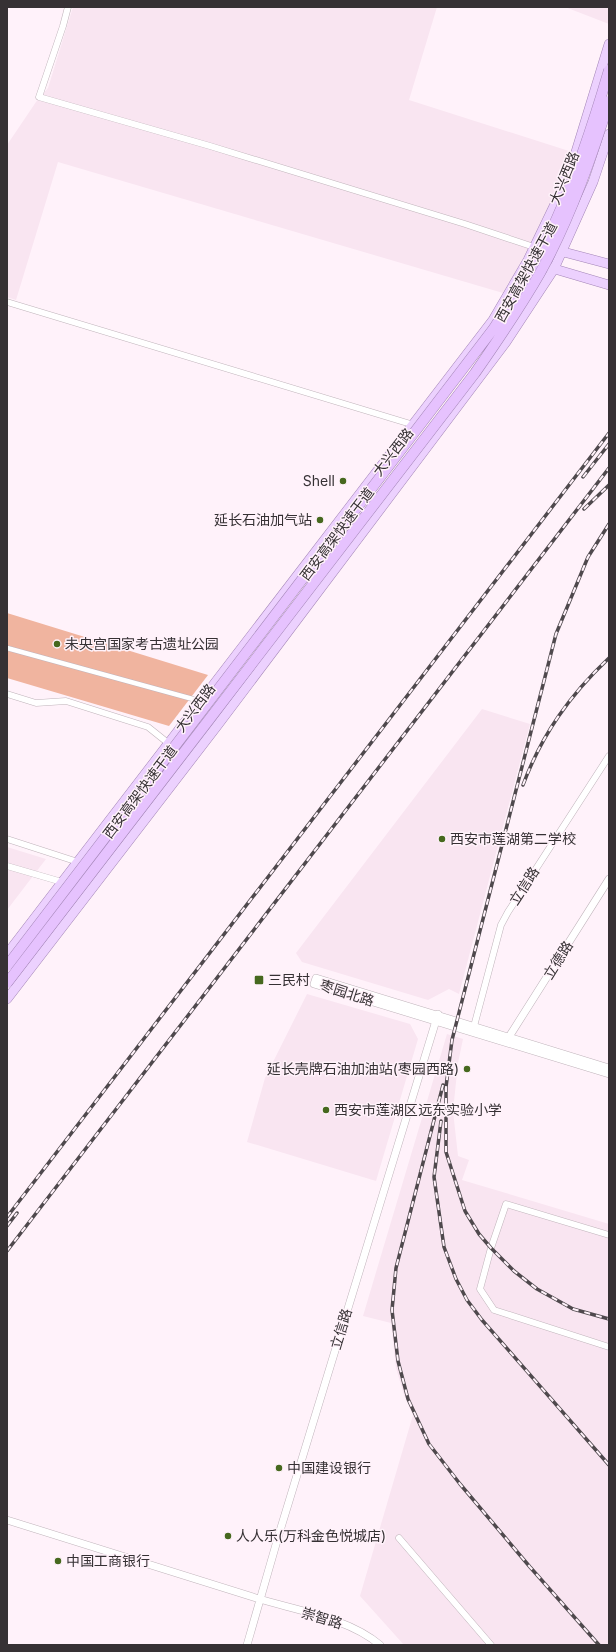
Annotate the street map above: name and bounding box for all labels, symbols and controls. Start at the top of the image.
street label: 大兴西路 [545,149,582,207]
street label: 西安高架快速干道 [491,219,560,325]
street label: 大兴西路 [369,424,417,479]
place label: Shell [303,472,335,489]
marker: Shell [338,476,348,486]
street label: 西安高架快速干道 [296,484,377,584]
place label: 延长石油加气站 [214,511,312,528]
marker: 延长石油加气站 [315,515,325,525]
place label: 未央宫国家考古遗址公园 [65,635,219,652]
marker: 未央宫国家考古遗址公园 [52,639,62,649]
street label: 大兴西路 [171,680,218,735]
street label: 西安高架快速干道 [99,742,180,842]
place label: 西安市莲湖第二学校 [450,830,576,847]
marker: 西安市莲湖第二学校 [437,834,447,844]
street label: 立信路 [505,863,542,908]
street label: 立德路 [539,937,576,982]
place label: 三民村 [268,971,310,988]
marker: 三民村 [253,974,265,986]
street label: 枣园北路 [318,976,376,1009]
place label: 延长壳牌石油加油站(枣园西路) [267,1060,459,1077]
marker: 延长壳牌石油加油站(枣园西路) [462,1064,472,1074]
place label: 西安市莲湖区远东实验小学 [334,1101,502,1118]
marker: 西安市莲湖区远东实验小学 [321,1105,331,1115]
street label: 立信路 [326,1306,355,1351]
place label: 中国建设银行 [287,1459,371,1476]
marker: 中国建设银行 [274,1463,284,1473]
place label: 人人乐(万科金色悦城店) [236,1527,386,1544]
marker: 人人乐(万科金色悦城店) [223,1531,233,1541]
place label: 中国工商银行 [66,1552,150,1569]
marker: 中国工商银行 [53,1556,63,1566]
street label: 崇智路 [300,1603,345,1632]

